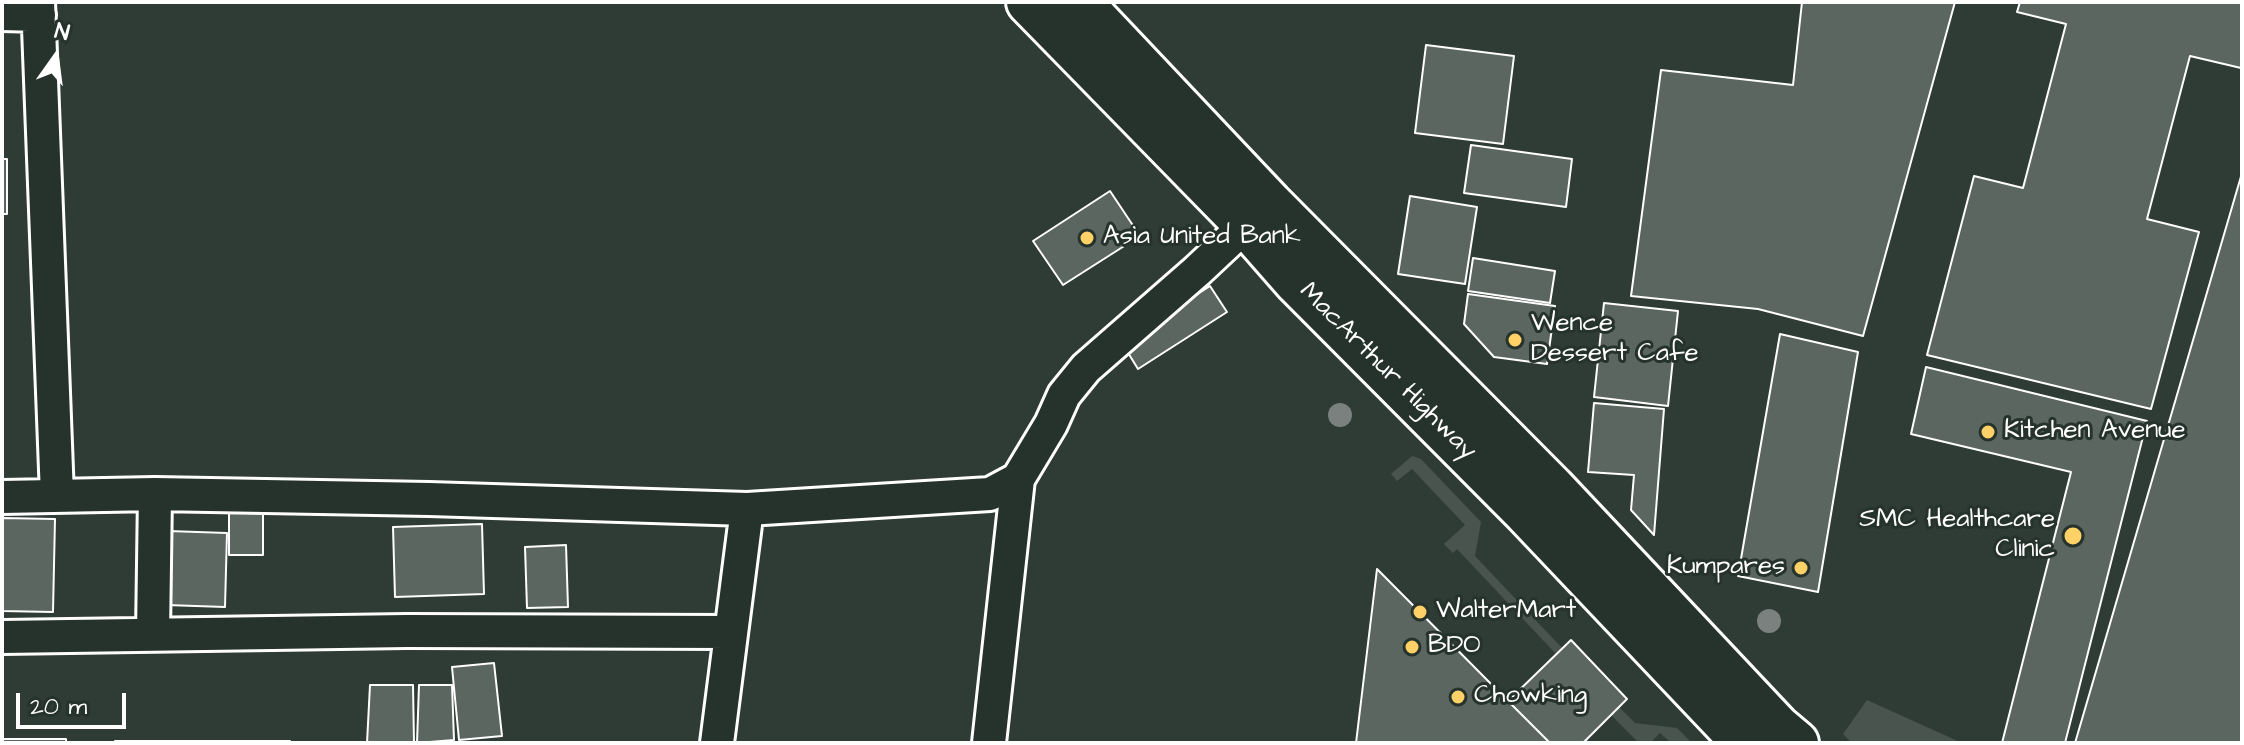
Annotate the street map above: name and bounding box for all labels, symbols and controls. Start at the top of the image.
north arrow [16,16,96,96]
text: N [51,16,72,49]
place label: Asia United Bank [1103,222,1301,254]
marker: Asia United Bank [1078,229,1096,247]
street label: MacArthur Highway [1292,277,1482,467]
place label: Wence Dessert Cafe [1531,309,1699,370]
marker: Wence Dessert Cafe [1506,331,1524,349]
place label: Kitchen Avenue [2004,416,2185,448]
marker: Kitchen Avenue [1979,423,1997,441]
place label: SMC Healthcare Clinic [1859,505,2055,566]
marker: SMC Healthcare Clinic [2062,525,2084,547]
place label: Kumpares [1667,552,1785,584]
marker: Kumpares [1792,559,1810,577]
place label: WalterMart [1436,596,1576,628]
marker: WalterMart [1411,603,1429,621]
place label: BDO [1428,631,1481,663]
marker: BDO [1403,638,1421,656]
scale bar [20,677,130,727]
place label: Chowking [1474,681,1587,713]
marker: Chowking [1449,688,1467,706]
text: 20 m [30,690,87,724]

